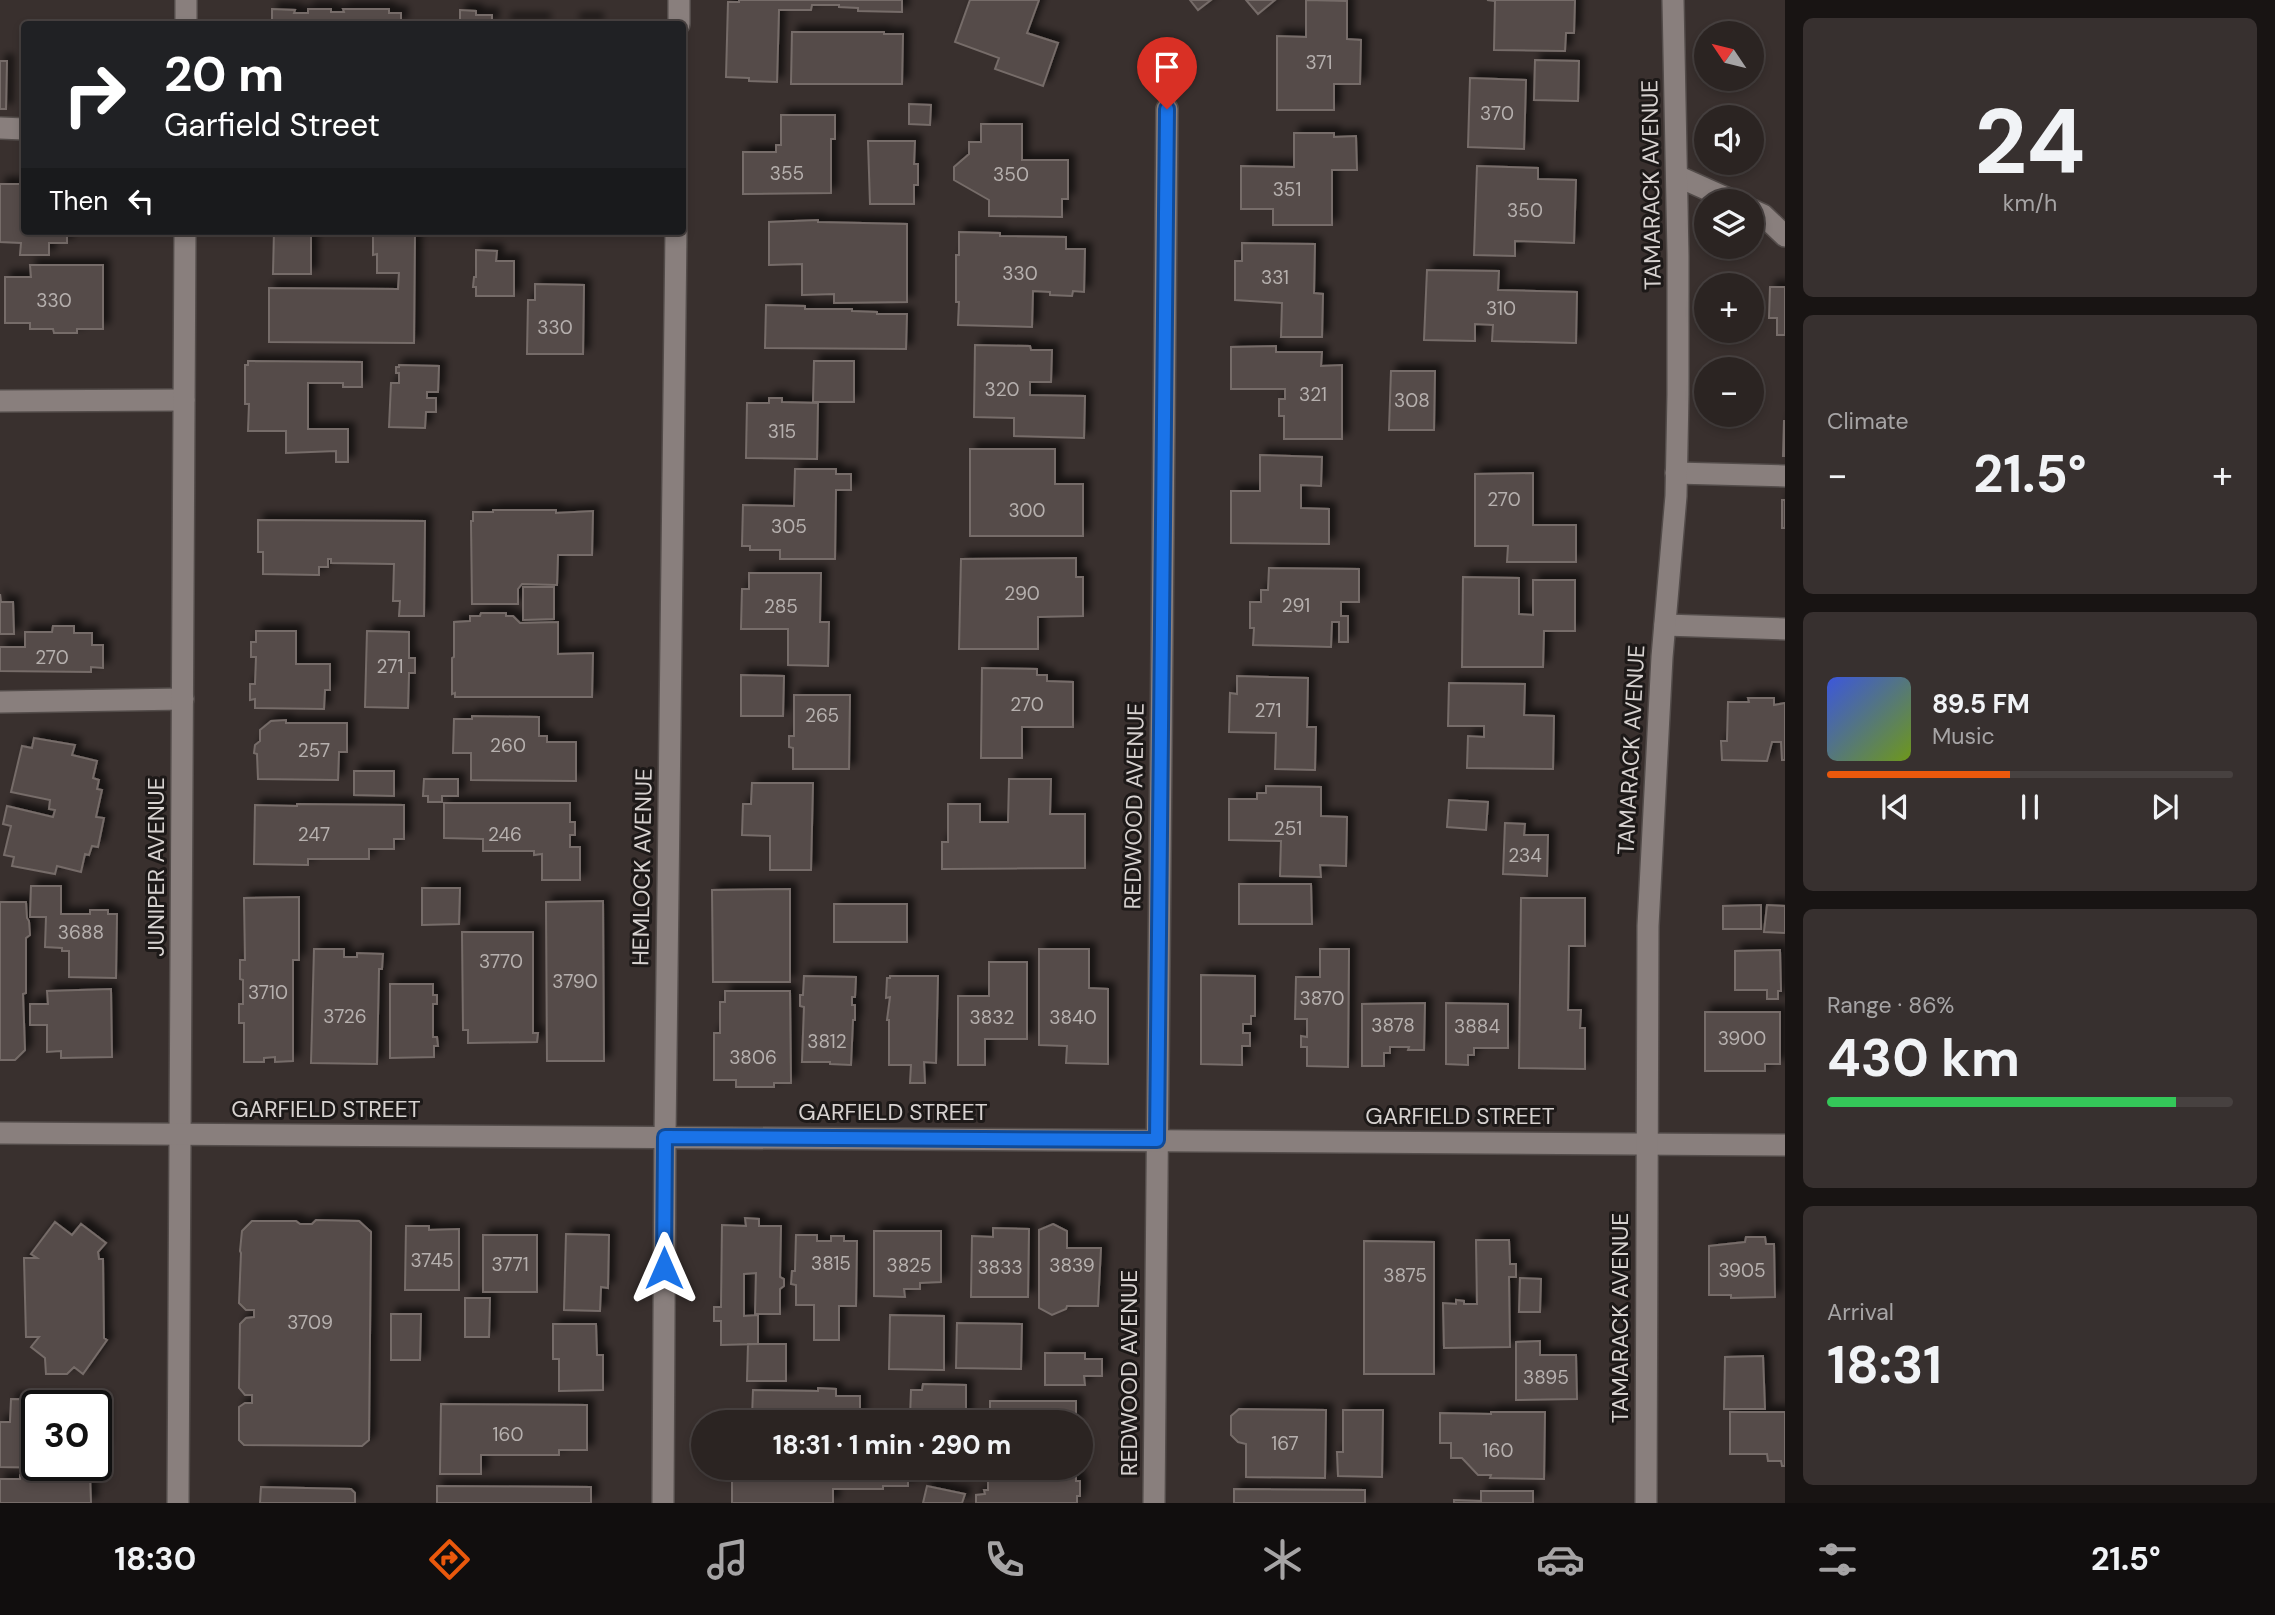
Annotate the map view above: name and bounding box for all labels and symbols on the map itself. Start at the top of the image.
north arrow [1694,21,1764,91]
pin [1137,37,1197,109]
house number: 371 [1305,50,1333,75]
street label: TAMARACK AVENUE [1634,80,1668,290]
house number: 370 [1480,101,1514,126]
house number: 355 [770,161,804,186]
house number: 350 [993,162,1029,187]
house number: 351 [1273,177,1301,202]
house number: 350 [1507,198,1543,223]
house number: 330 [1002,261,1038,286]
house number: 331 [1261,265,1289,290]
house number: 330 [36,288,72,313]
house number: 310 [1486,296,1516,321]
house number: 330 [537,315,573,340]
house number: 320 [985,377,1019,402]
house number: 321 [1299,382,1327,407]
house number: 308 [1394,388,1430,413]
house number: 315 [768,419,796,444]
house number: 270 [1487,487,1521,512]
house number: 300 [1008,498,1046,523]
house number: 305 [771,514,807,539]
house number: 290 [1004,581,1040,606]
house number: 291 [1282,593,1310,618]
house number: 285 [764,594,798,619]
street label: TAMARACK AVENUE [1611,644,1651,856]
house number: 270 [35,645,69,670]
house number: 271 [377,654,403,679]
house number: 270 [1010,692,1044,717]
house number: 271 [1255,698,1281,723]
street label: REDWOOD AVENUE [1117,702,1151,910]
house number: 265 [805,703,839,728]
house number: 260 [490,733,526,758]
house number: 257 [298,738,330,763]
street label: HEMLOCK AVENUE [625,768,659,966]
street label: JUNIPER AVENUE [141,777,171,957]
house number: 251 [1274,816,1302,841]
house number: 247 [298,822,330,847]
house number: 246 [488,822,522,847]
house number: 234 [1508,843,1542,868]
house number: 3688 [58,920,104,945]
house number: 3770 [479,949,523,974]
house number: 3790 [552,969,598,994]
house number: 3710 [248,980,288,1005]
house number: 3870 [1299,986,1345,1011]
house number: 3726 [323,1004,367,1029]
house number: 3832 [970,1005,1015,1030]
house number: 3840 [1049,1005,1097,1030]
house number: 3878 [1371,1013,1415,1038]
house number: 3884 [1454,1014,1500,1039]
house number: 3900 [1718,1026,1766,1051]
house number: 3812 [807,1029,847,1054]
house number: 3806 [729,1045,777,1070]
street label: GARFIELD STREET [231,1094,421,1124]
street label: GARFIELD STREET [798,1097,988,1127]
street label: GARFIELD STREET [1365,1101,1555,1131]
street label: TAMARACK AVENUE [1605,1213,1635,1423]
position arrow [627,1231,701,1305]
house number: 3745 [410,1248,454,1273]
house number: 3815 [811,1251,851,1276]
house number: 3771 [491,1252,529,1277]
house number: 3825 [887,1253,932,1278]
house number: 3839 [1049,1253,1095,1278]
house number: 3833 [977,1255,1023,1280]
house number: 3905 [1718,1258,1766,1283]
house number: 3875 [1383,1263,1427,1288]
street label: REDWOOD AVENUE [1114,1270,1144,1476]
house number: 3709 [287,1310,333,1335]
house number: 3895 [1523,1365,1569,1390]
speed limit sign: 30 [21,1390,112,1481]
house number: 160 [493,1422,523,1447]
house number: 167 [1271,1431,1299,1456]
house number: 160 [1483,1438,1513,1463]

